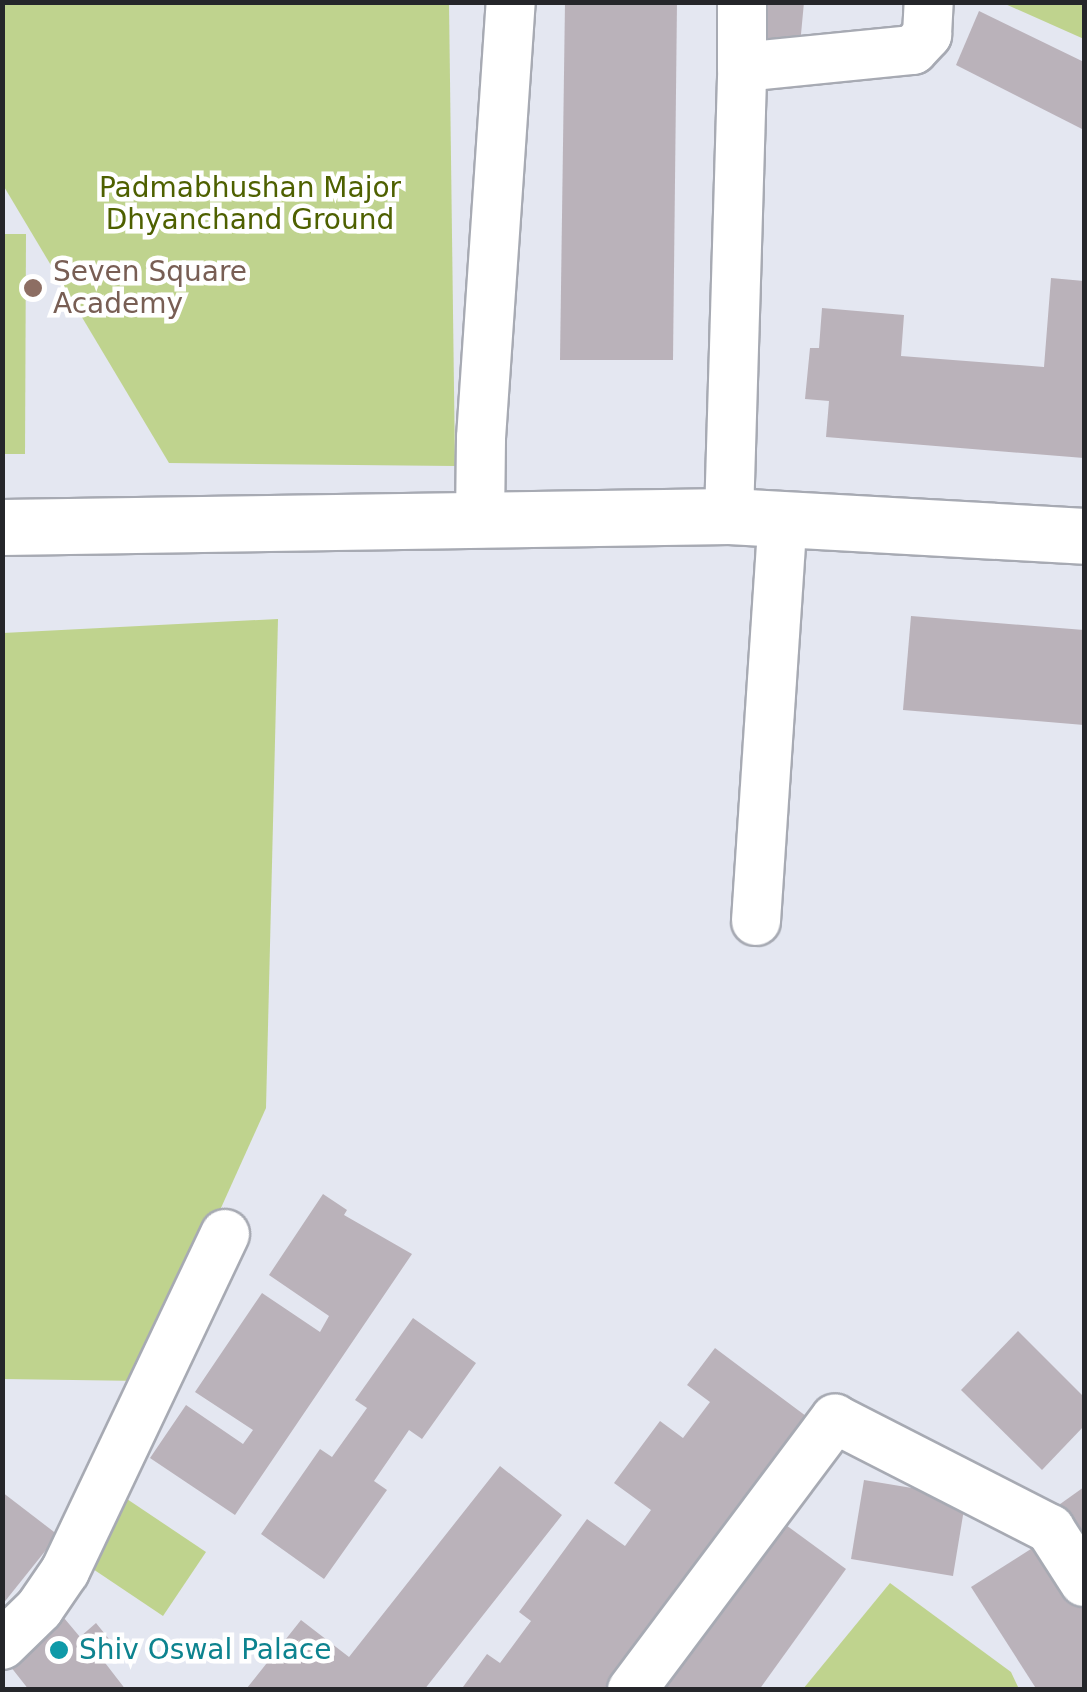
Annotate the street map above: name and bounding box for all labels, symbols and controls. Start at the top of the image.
park label: Padmabhushan Major Dhyanchand Ground [99,171,401,237]
place label: Seven Square Academy [53,255,247,321]
marker: Seven Square Academy [22,277,44,299]
place label: Shiv Oswal Palace [79,1633,331,1667]
marker: Shiv Oswal Palace [48,1639,70,1661]

